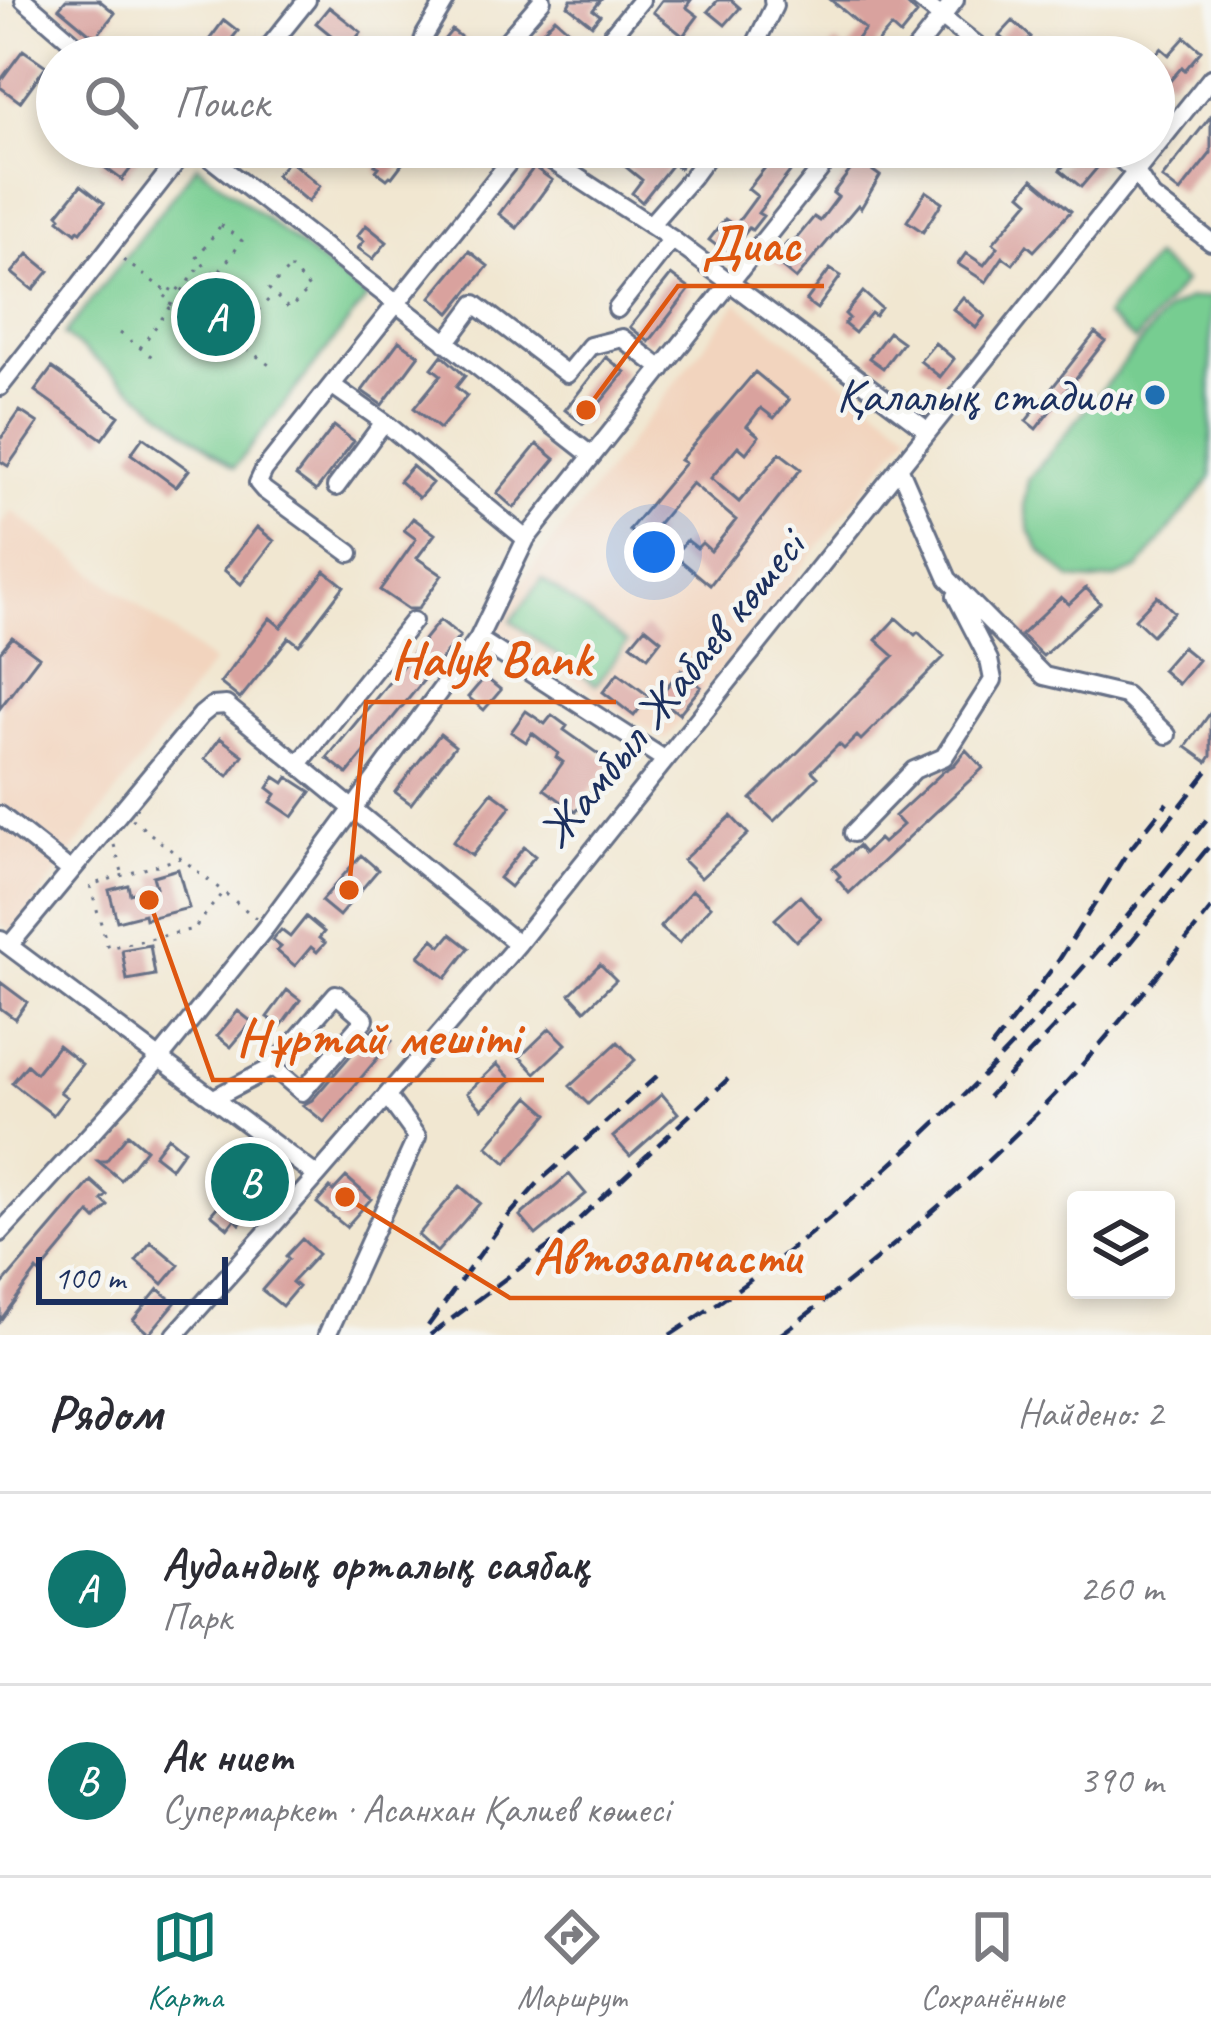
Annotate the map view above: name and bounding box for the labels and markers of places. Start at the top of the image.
callout: Диас [678,199,824,286]
pin: A [177,272,255,362]
place label: Қалалық стадион [836,365,1134,425]
marker: Қалалық стадион [1142,382,1168,408]
callout: Halyk Bank [366,615,616,702]
callout: Нұртай мешіті [213,993,544,1080]
pin: B [211,1137,289,1227]
callout: Автозапчасти [510,1211,825,1298]

